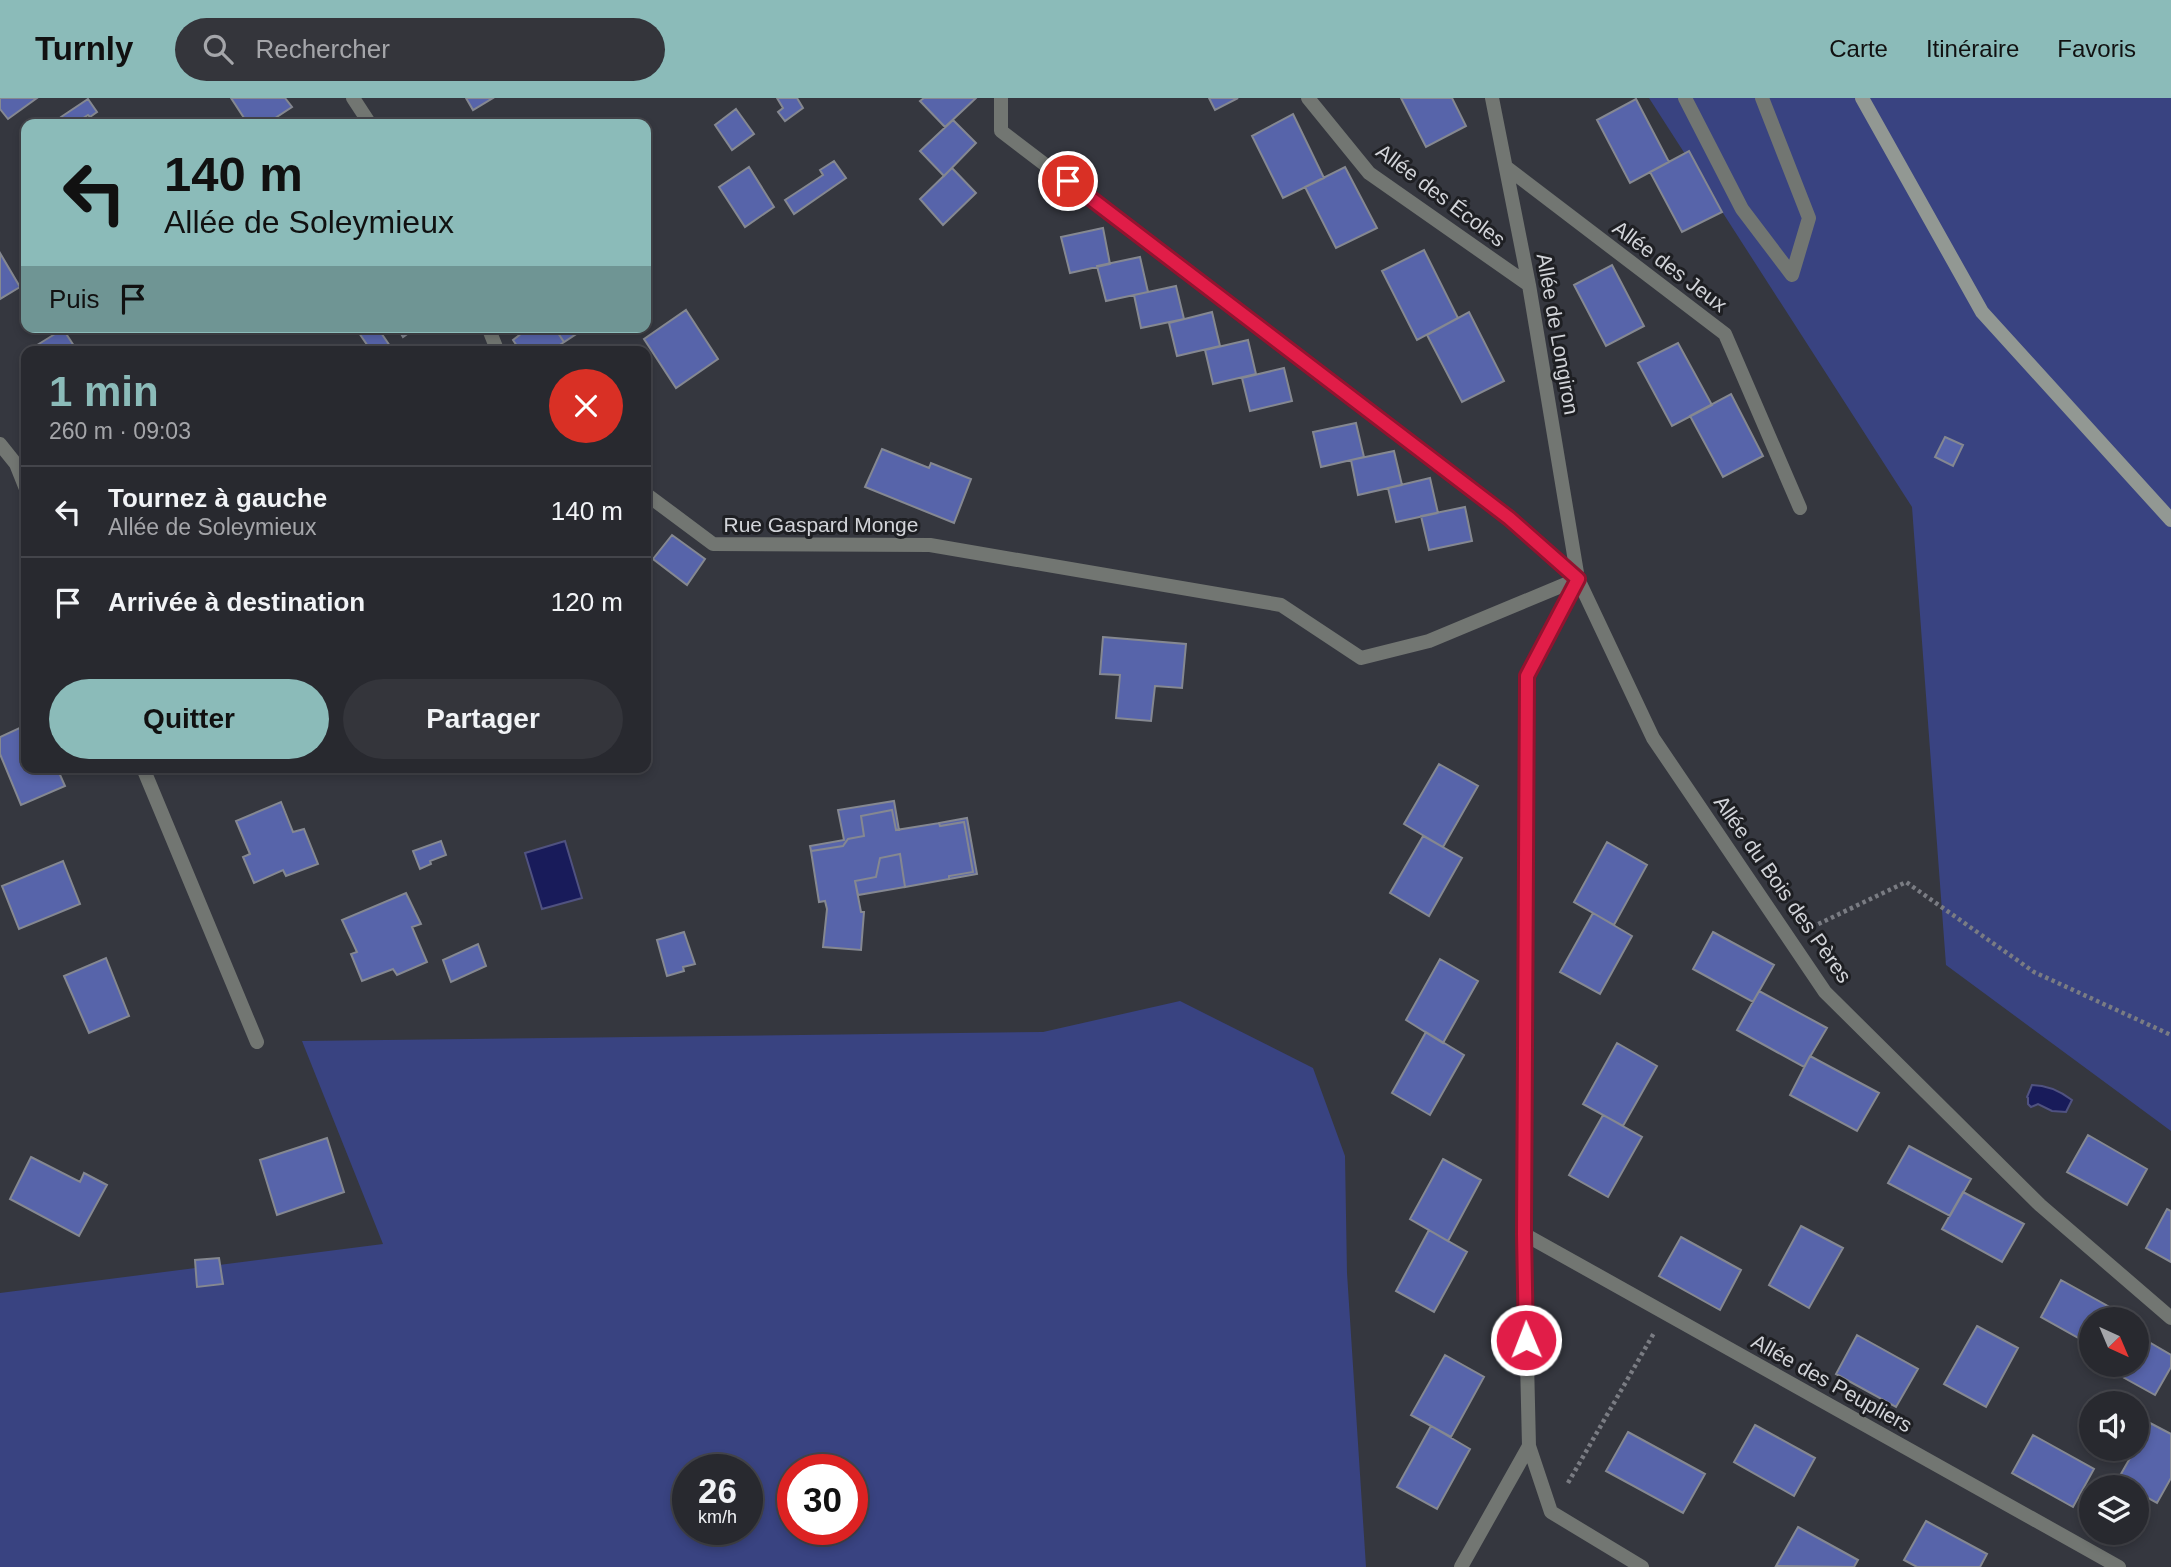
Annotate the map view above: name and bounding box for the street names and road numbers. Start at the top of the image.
street label: Allée des Écoles [1372,139,1510,251]
street label: Allée des Jeux [1609,216,1732,317]
street label: Allée de Longiron [1532,252,1584,416]
street label: Rue Gaspard Monge [724,513,918,536]
street label: Allée du Bois des Pères [1710,791,1856,987]
street label: Allée des Peupliers [1748,1329,1916,1437]

